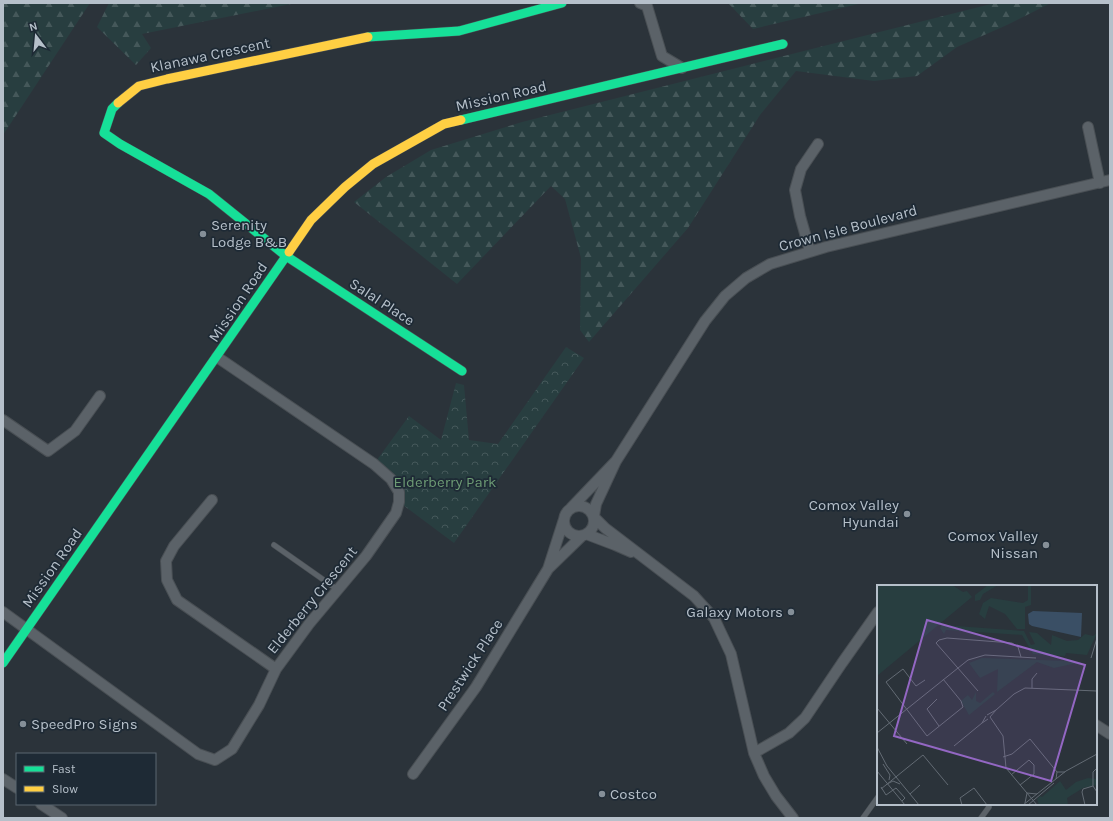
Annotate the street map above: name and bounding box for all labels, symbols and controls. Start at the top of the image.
north arrow [16,16,56,56]
text: N [28,20,39,34]
street label: Klanawa Crescent [149,33,272,76]
street label: Mission Road [454,77,548,115]
street label: Crown Isle Boulevard [777,201,919,255]
place label: Serenity Lodge B&B [211,216,287,251]
marker: Serenity Lodge B&B [198,229,208,239]
street label: Mission Road [205,259,271,345]
street label: Salal Place [346,274,418,330]
park label: Elderberry Park [393,473,497,491]
place label: Comox Valley Hyundai [809,496,899,531]
marker: Comox Valley Hyundai [902,509,912,519]
street label: Mission Road [18,525,86,611]
place label: Comox Valley Nissan [948,527,1038,562]
marker: Comox Valley Nissan [1041,540,1051,550]
street label: Elderberry Crescent [263,542,361,657]
inset map [877,585,1097,805]
place label: Galaxy Motors [686,603,783,621]
marker: Galaxy Motors [786,607,796,617]
street label: Prestwick Place [434,616,506,714]
place label: SpeedPro Signs [31,715,138,733]
marker: SpeedPro Signs [18,719,28,729]
legend [16,753,156,805]
text: Fast [52,762,76,776]
text: Slow [52,782,78,796]
place label: Costco [610,785,657,803]
marker: Costco [597,789,607,799]

